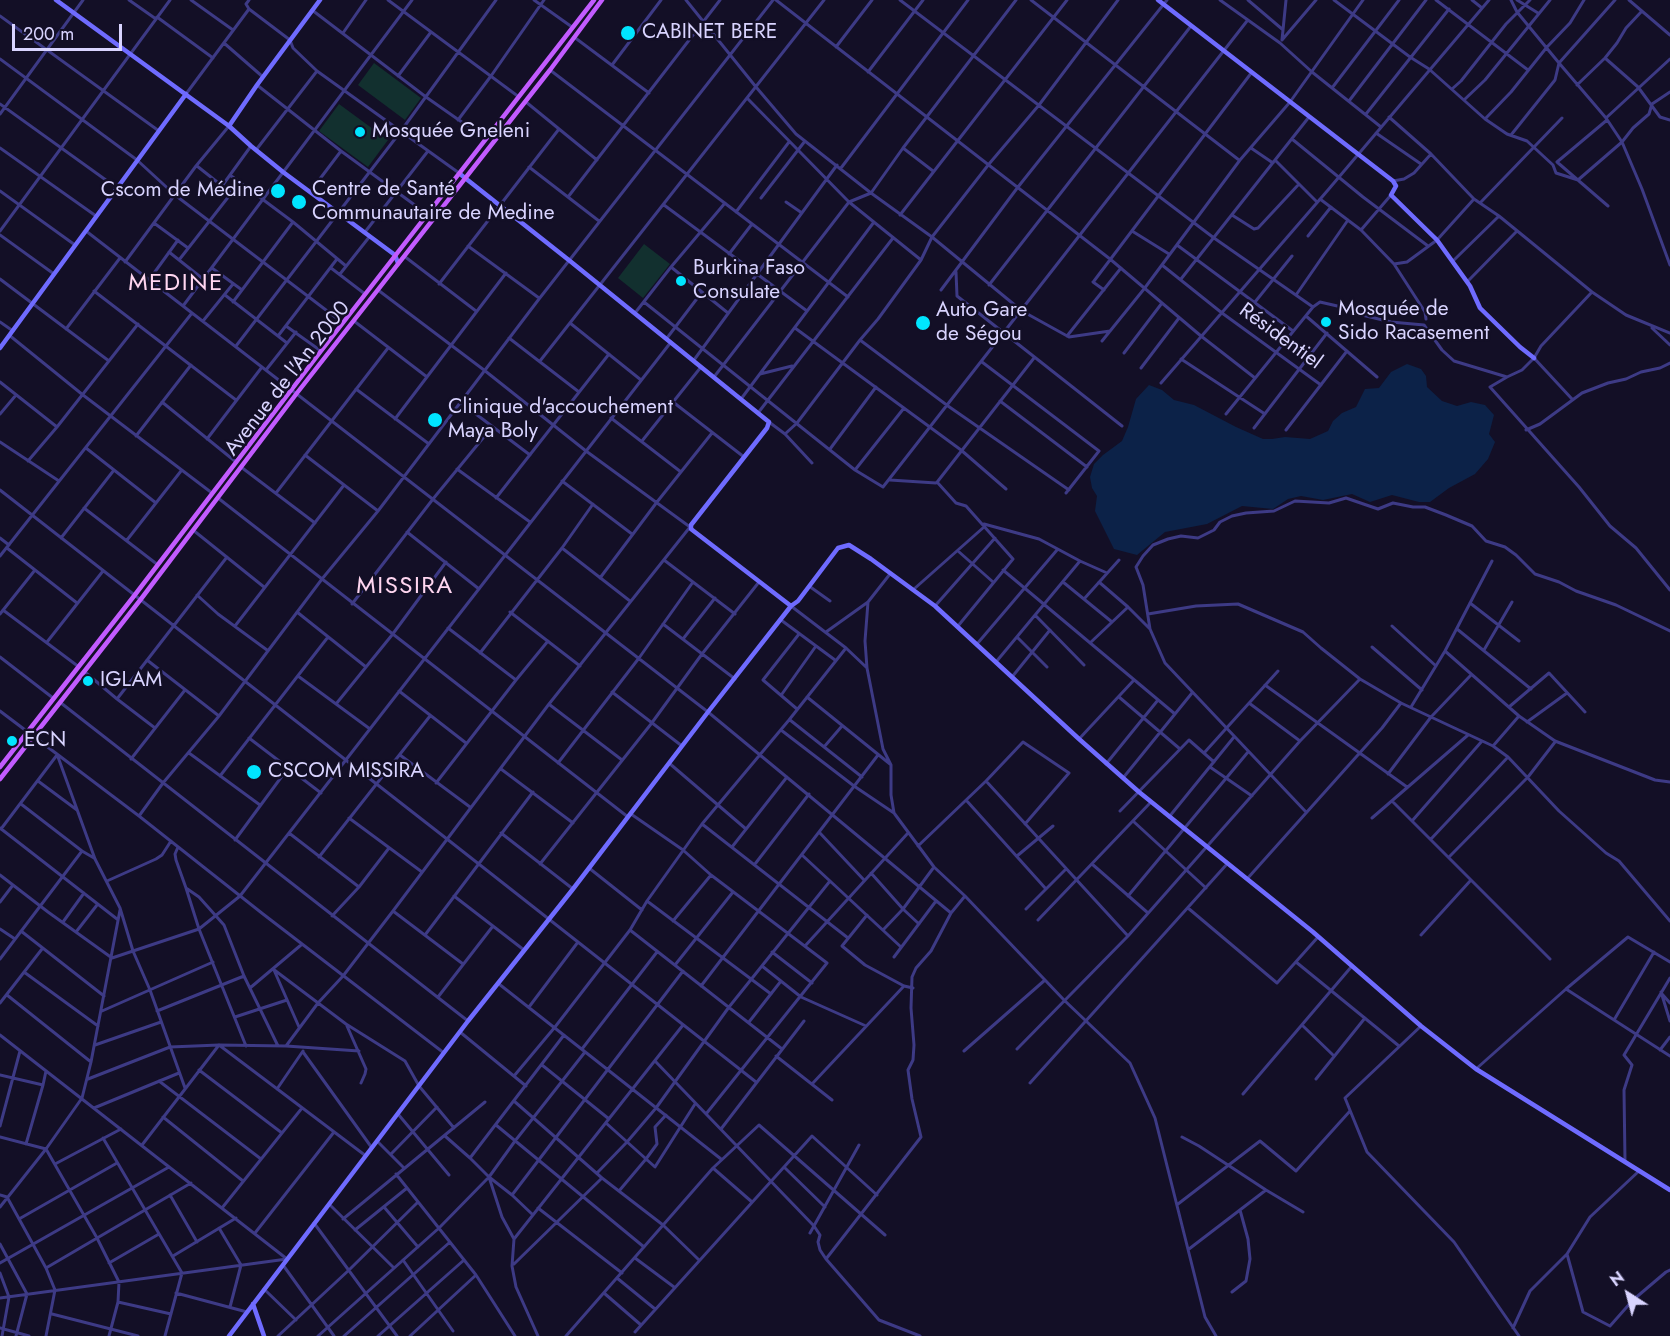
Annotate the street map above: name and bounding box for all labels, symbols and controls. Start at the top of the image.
scale bar [15,12,124,50]
place label: CABINET BERE [642,20,777,46]
text: 200 m [23,21,74,47]
marker: CABINET BERE [619,24,637,42]
place label: Mosquée Gneleni [372,119,530,145]
marker: Mosquée Gneleni [353,125,367,139]
place label: Centre de Santé Communautaire de Medine [312,177,555,227]
place label: Cscom de Médine [101,178,264,204]
marker: Cscom de Médine [269,182,287,200]
marker: Centre de Santé Communautaire de Medine [290,193,308,211]
place label: Burkina Faso Consulate [693,256,805,306]
district label: MEDINE [128,270,224,298]
marker: Burkina Faso Consulate [674,274,688,288]
street label: Avenue de l'An 2000 [220,297,356,461]
place label: Mosquée de Sido Racasement [1338,297,1489,347]
place label: Auto Gare de Ségou [936,298,1027,348]
street label: Résidentiel [1234,298,1326,376]
marker: Auto Gare de Ségou [914,314,932,332]
marker: Mosquée de Sido Racasement [1319,315,1333,329]
place label: Clinique d'accouchement Maya Boly [448,395,673,445]
marker: Clinique d'accouchement Maya Boly [426,411,444,429]
district label: MISSIRA [356,573,454,601]
place label: IGLAM [100,668,162,694]
marker: IGLAM [81,674,95,688]
place label: ECN [24,728,66,754]
marker: ECN [5,734,19,748]
place label: CSCOM MISSIRA [268,759,424,785]
marker: CSCOM MISSIRA [245,763,263,781]
north arrow [1598,1264,1658,1324]
text: N [1605,1266,1629,1292]

